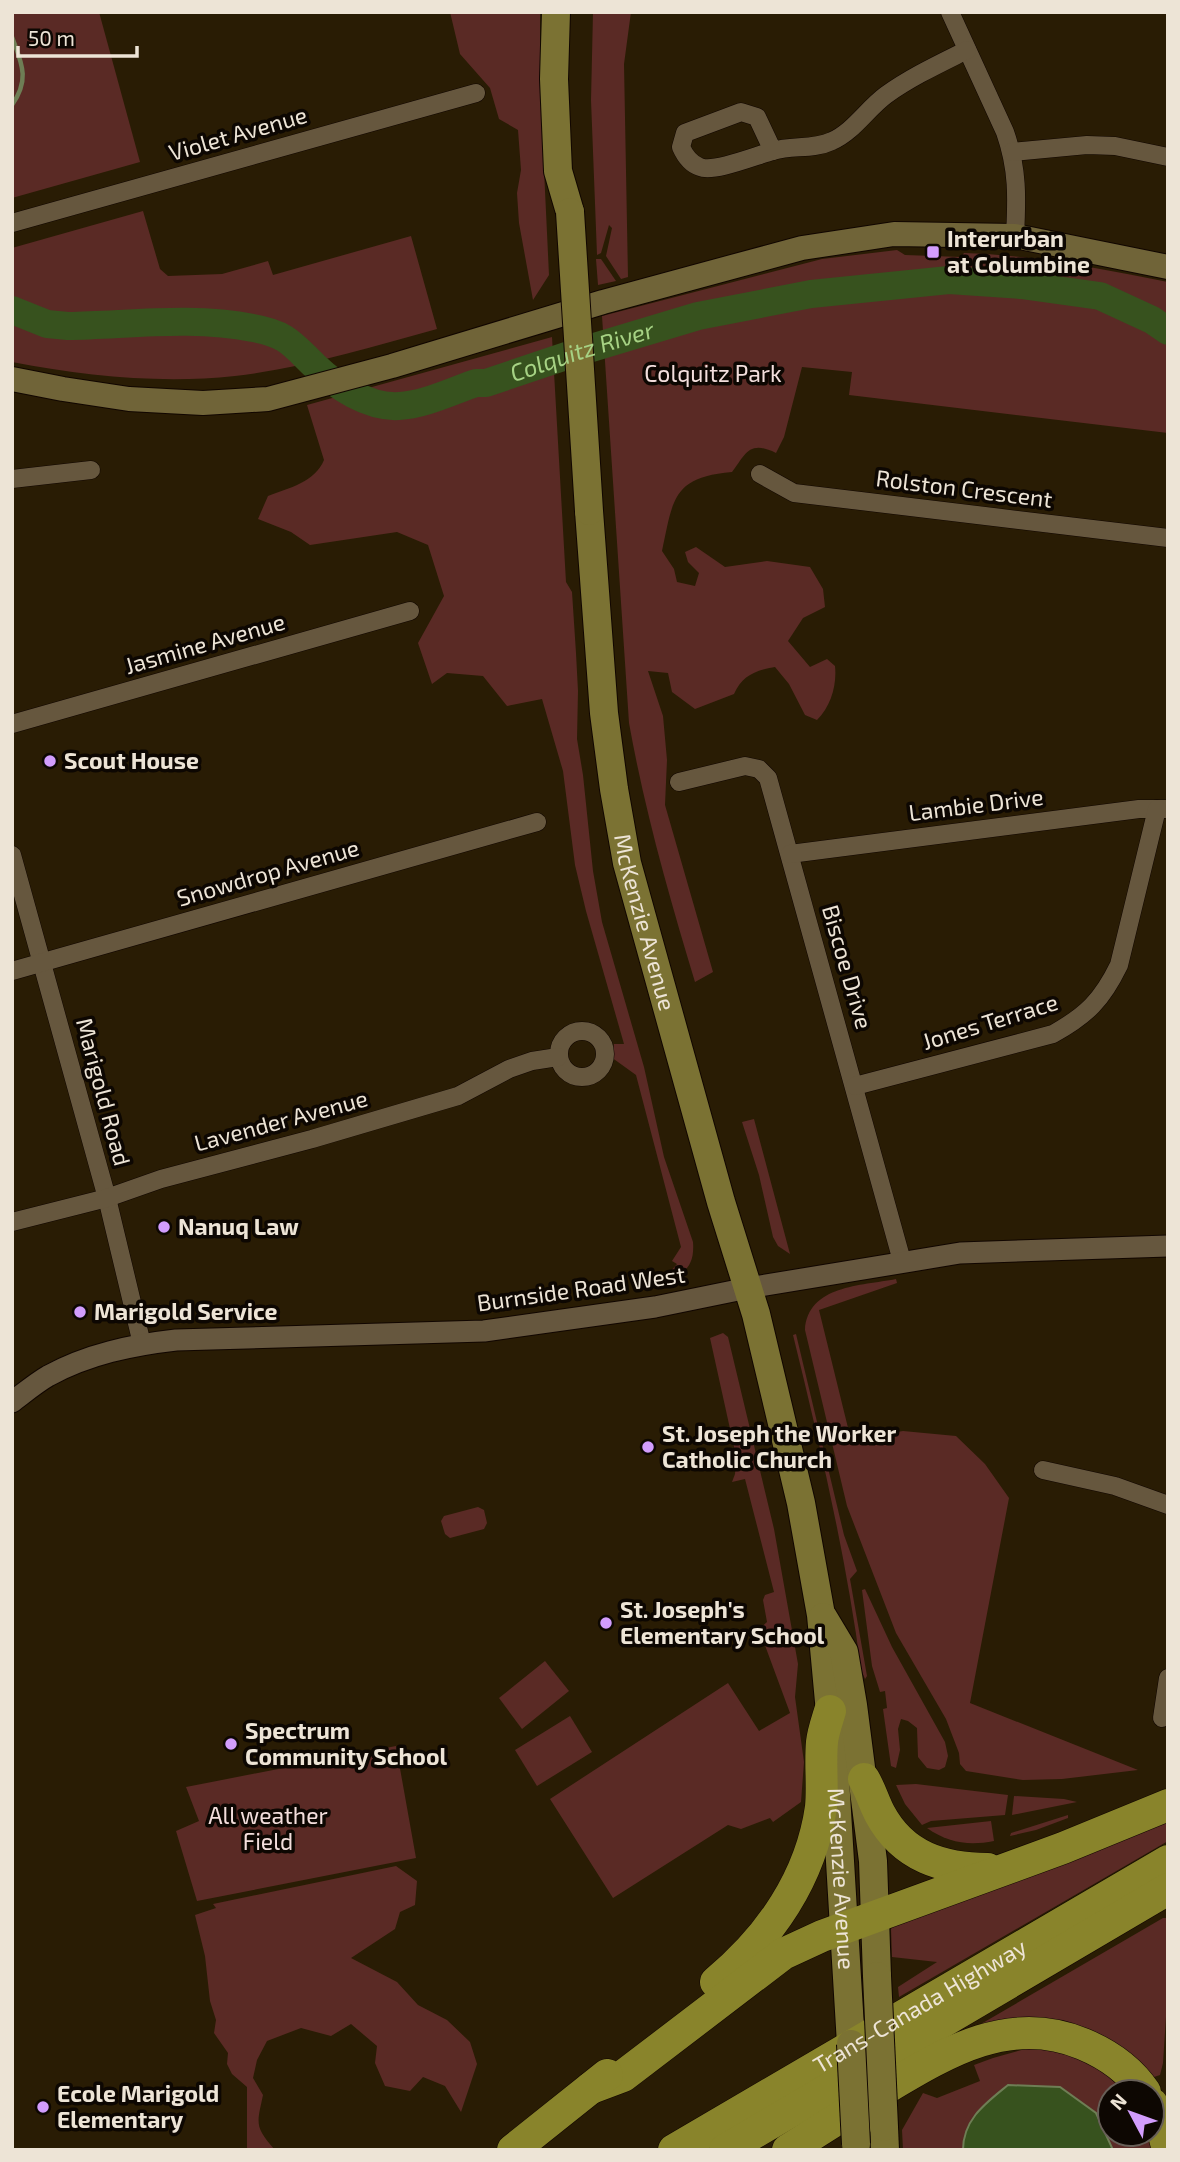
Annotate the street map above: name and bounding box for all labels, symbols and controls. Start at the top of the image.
scale bar [18,14,136,58]
text: 50 m [28,25,75,50]
street label: Violet Avenue [165,100,310,166]
place label: Interurban at Columbine [947,224,1090,278]
marker: Interurban at Columbine [925,244,941,260]
water label: Colquitz River [506,314,658,387]
park label: Colquitz Park [644,359,782,387]
street label: Rolston Crescent [874,463,1054,513]
street label: Jasmine Avenue [121,607,288,679]
place label: Scout House [64,746,199,774]
marker: Scout House [42,753,58,769]
street label: Lambie Drive [907,782,1045,826]
street label: McKenzie Avenue [609,832,682,1014]
street label: Snowdrop Avenue [173,833,362,911]
street label: Biscoe Drive [817,901,879,1032]
street label: Jones Terrace [918,987,1061,1055]
street label: Marigold Road [71,1015,137,1169]
street label: Lavender Avenue [191,1083,370,1157]
place label: Nanuq Law [178,1212,299,1240]
marker: Nanuq Law [156,1219,172,1235]
street label: Burnside Road West [475,1260,687,1316]
place label: Marigold Service [94,1297,278,1325]
marker: Marigold Service [72,1304,88,1320]
place label: St. Joseph the Worker Catholic Church [662,1419,896,1473]
marker: St. Joseph the Worker Catholic Church [640,1439,656,1455]
place label: St. Joseph's Elementary School [620,1595,825,1649]
marker: St. Joseph's Elementary School [598,1615,614,1631]
place label: Spectrum Community School [245,1716,447,1770]
marker: Spectrum Community School [223,1736,239,1752]
street label: McKenzie Avenue [823,1787,861,1970]
park label: All weather Field [208,1801,328,1855]
street label: Trans-Canada Highway [808,1932,1031,2078]
north arrow [1096,2078,1166,2148]
place label: Ecole Marigold Elementary [57,2079,219,2133]
text: N [1105,2089,1131,2114]
marker: Ecole Marigold Elementary [35,2099,51,2115]

